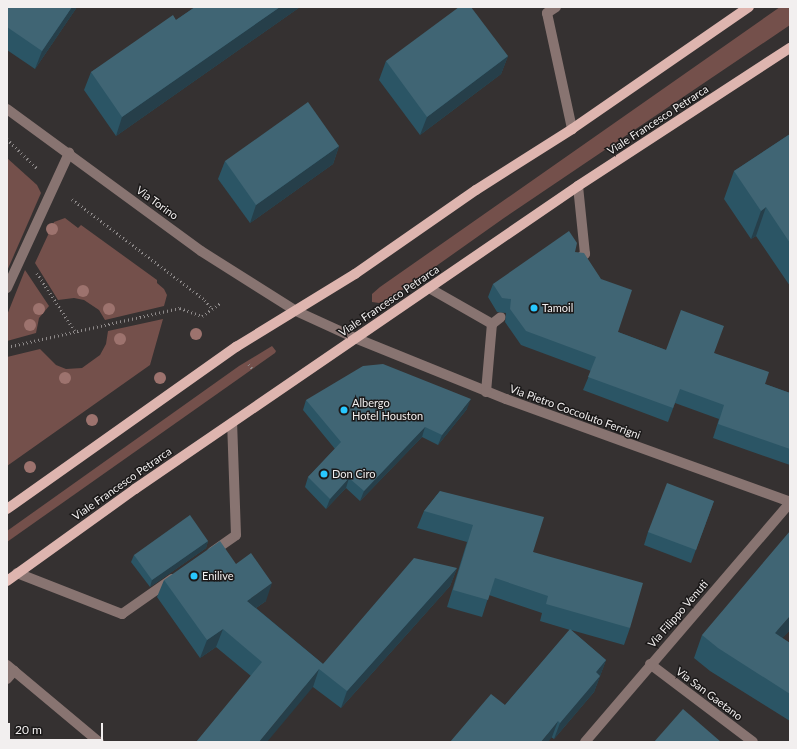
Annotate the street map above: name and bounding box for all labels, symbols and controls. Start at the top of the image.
street label: Viale Francesco Petrarca [605,82,711,158]
street label: Via Torino [133,183,181,223]
street label: Viale Francesco Petrarca [336,263,442,339]
place label: Tamoil [542,301,573,315]
marker: Tamoil [529,303,539,313]
street label: Via Pietro Coccoluto Ferrigni [508,382,642,442]
place label: Albergo Hotel Houston [352,397,423,423]
marker: Albergo Hotel Houston [339,405,349,415]
street label: Viale Francesco Petrarca [70,445,174,523]
place label: Don Ciro [332,467,375,481]
marker: Don Ciro [319,469,329,479]
place label: Enilive [202,569,234,583]
marker: Enilive [189,571,199,581]
street label: Via Filippo Venuti [645,577,711,651]
street label: Via San Gaetano [673,665,745,723]
scale bar [10,715,105,741]
text: 20 m [15,722,42,737]

